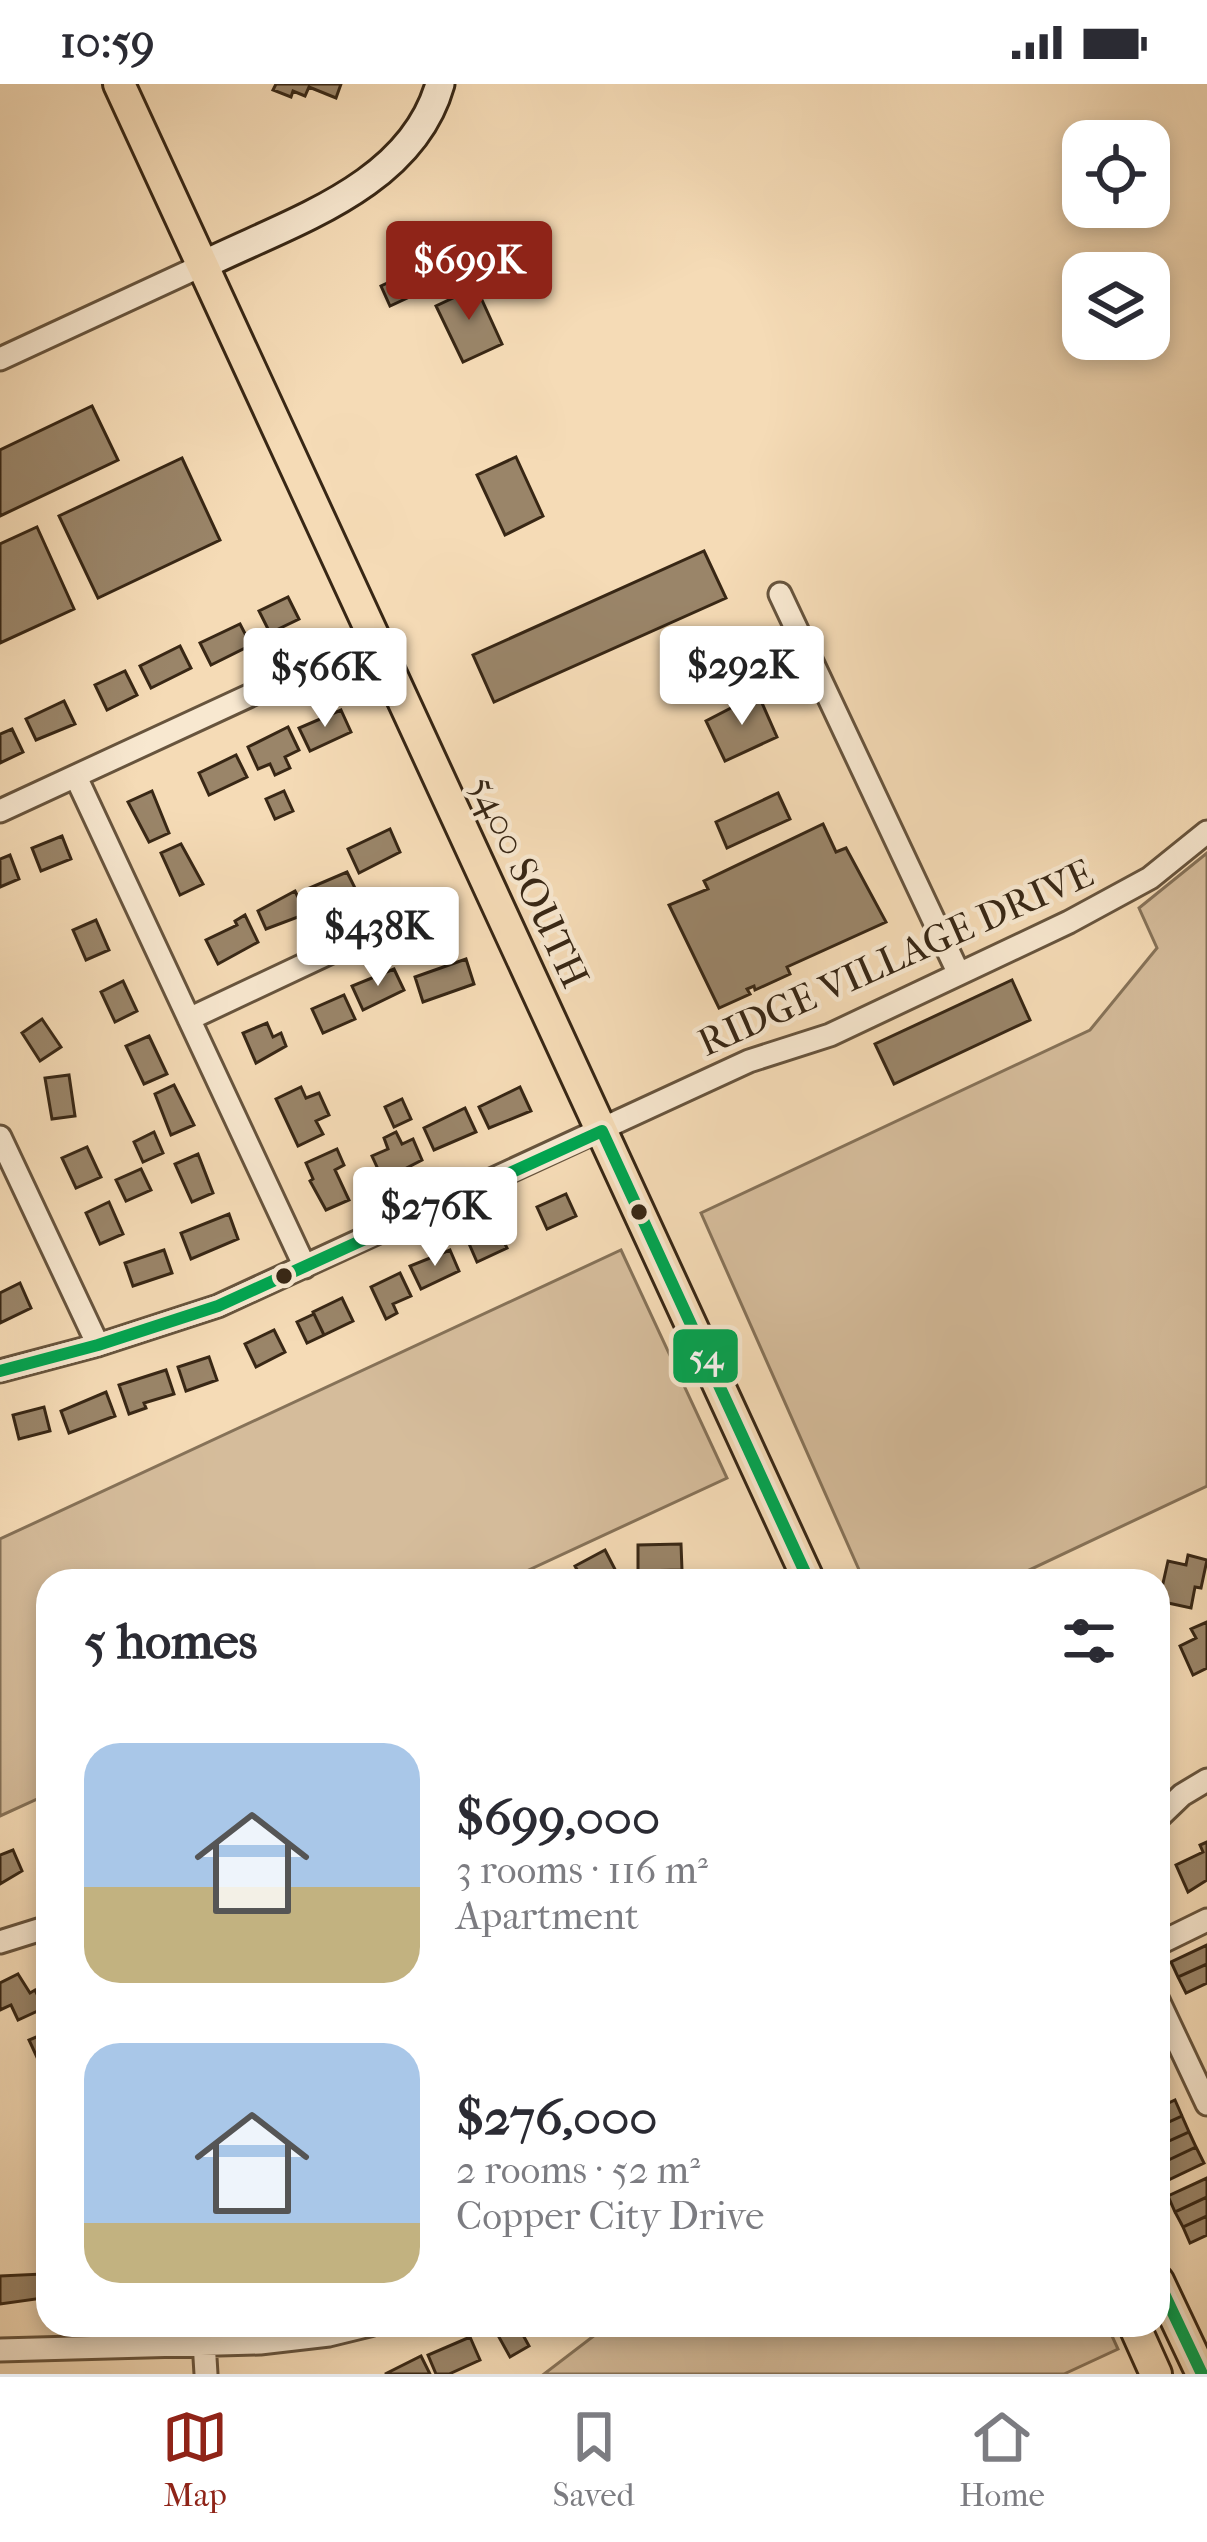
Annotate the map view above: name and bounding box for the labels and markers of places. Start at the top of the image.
pin: $699K [385,221,553,323]
pin: $292K [658,626,826,728]
pin: $566K [241,628,409,730]
pin: $438K [294,887,462,989]
pin: $276K [351,1167,519,1269]
unlabelled marker [628,1201,650,1223]
unlabelled marker [273,1265,295,1287]

